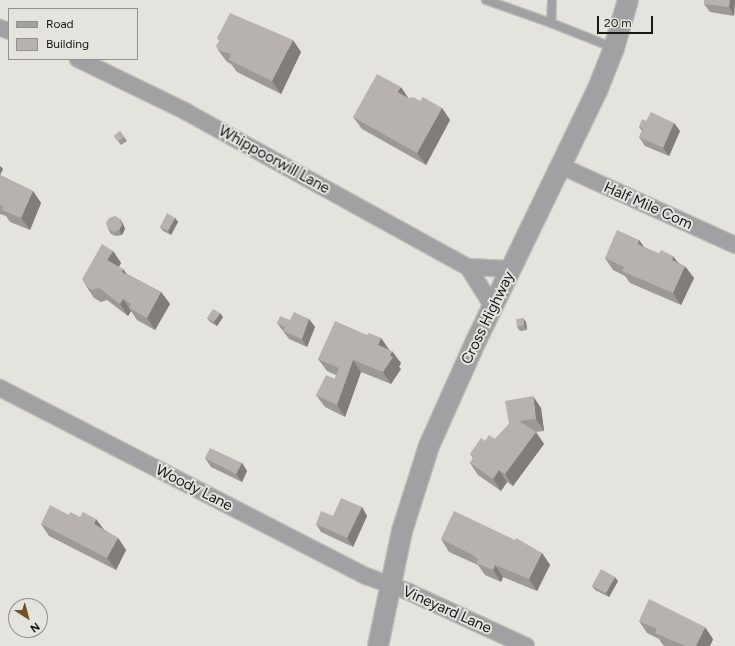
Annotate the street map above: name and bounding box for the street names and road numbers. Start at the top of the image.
street label: Whippoorwill Lane [215,122,333,198]
street label: Half Mile Com [601,178,695,234]
street label: Cross Highway [458,269,518,367]
street label: Woody Lane [153,461,235,515]
street label: Vineyard Lane [400,582,494,638]

